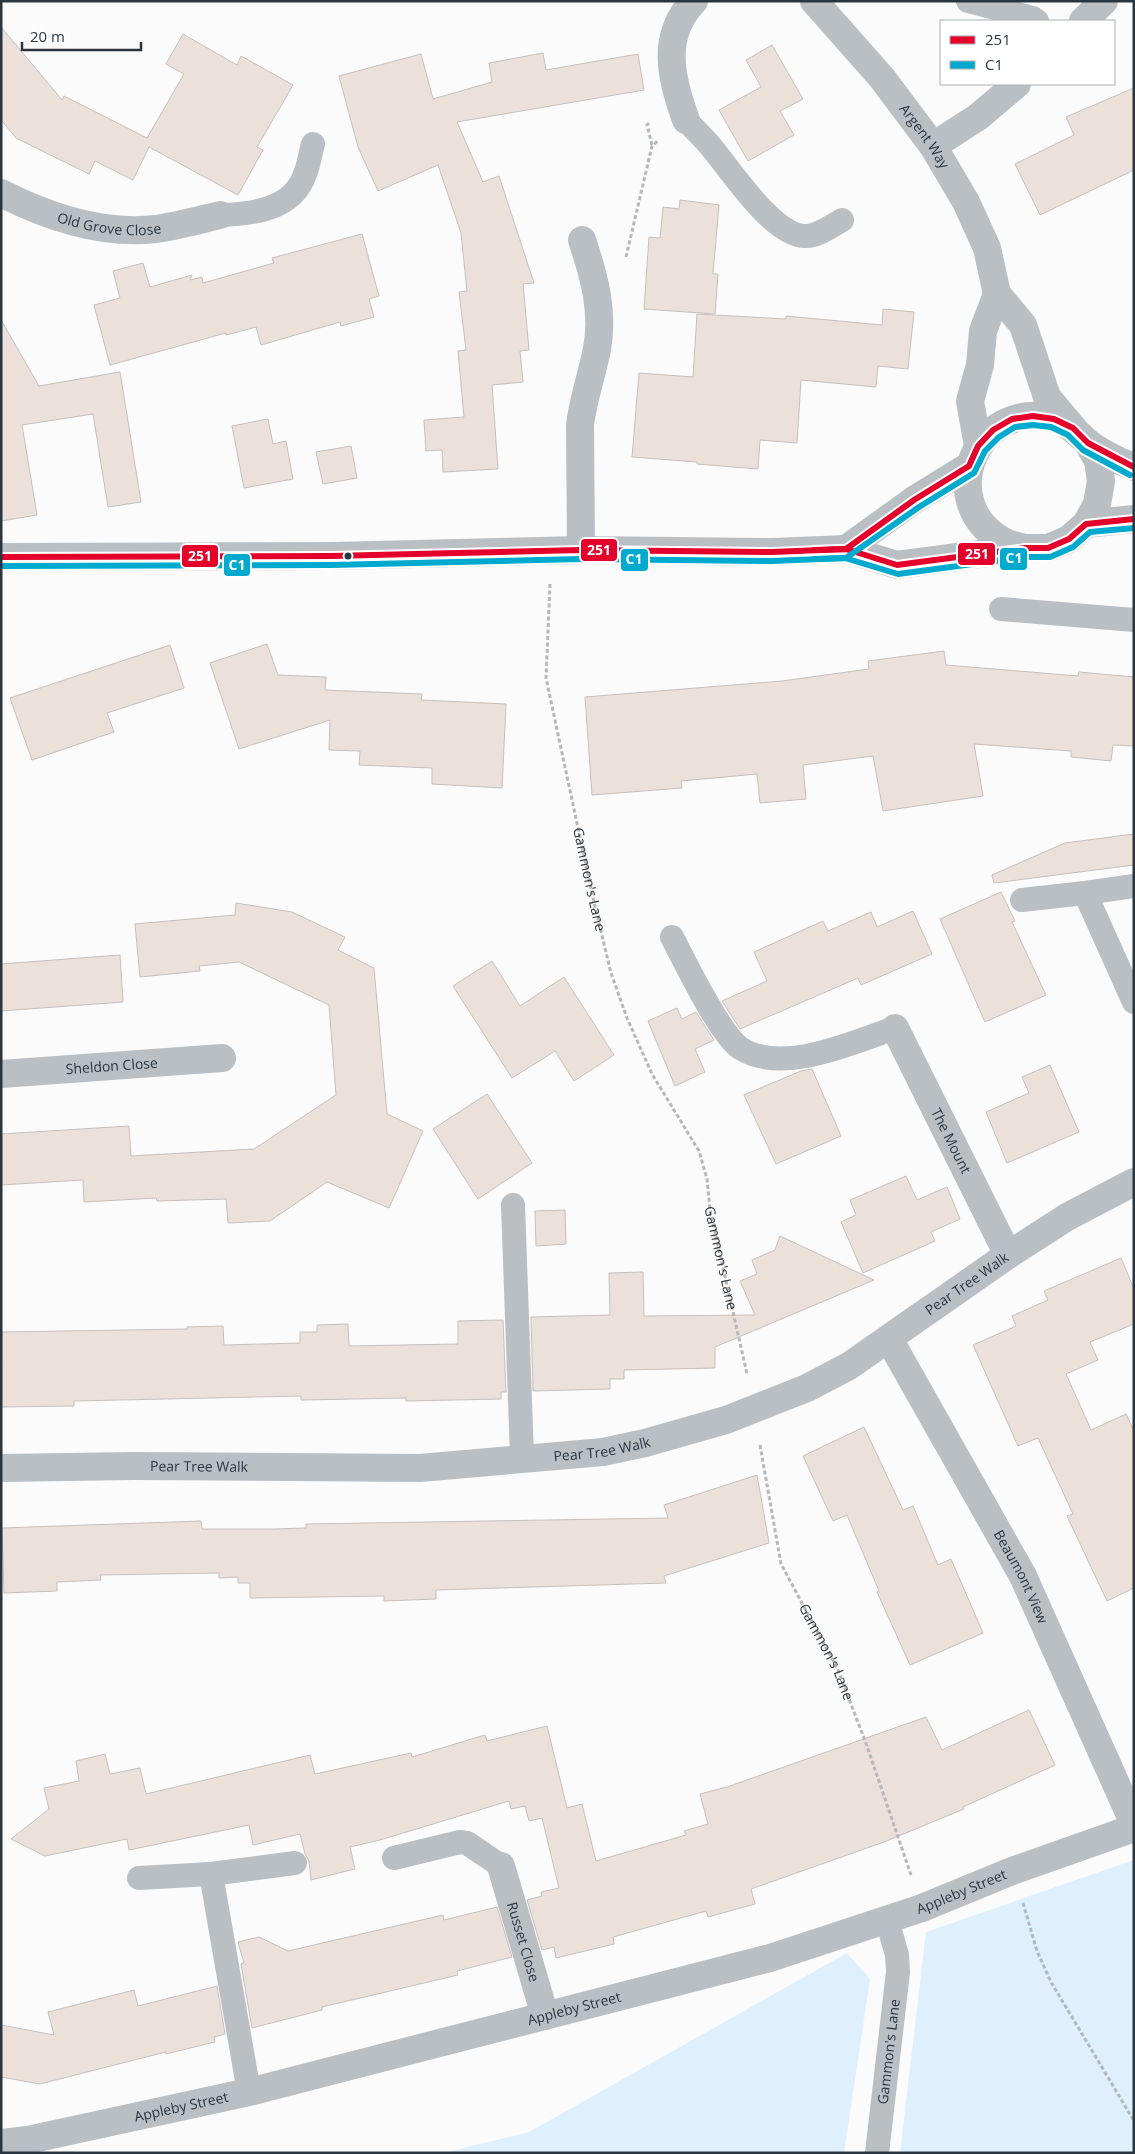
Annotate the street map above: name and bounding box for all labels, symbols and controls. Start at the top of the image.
scale bar [22,20,141,52]
legend [940,20,1115,85]
text: 20 m [30,26,65,46]
text: 251 [985,29,1011,49]
text: C1 [985,54,1003,74]
street label: Argent Way [896,100,955,173]
street label: Old Grove Close [55,207,162,239]
line badge: 251 [580,538,618,562]
text: 251 [587,540,611,559]
line badge: 251 [957,542,996,566]
line badge: 251 [181,544,219,568]
text: 251 [965,544,989,563]
text: 251 [188,546,212,565]
line badge: C1 [999,547,1028,571]
line badge: C1 [620,548,649,572]
text: C1 [1006,548,1022,567]
text: C1 [626,549,642,568]
unlabelled marker [343,551,353,561]
line badge: C1 [223,553,251,577]
text: C1 [229,555,245,574]
street label: Gammon's Lane [569,826,611,933]
street label: Sheldon Close [65,1053,159,1078]
street label: The Mount [927,1105,976,1177]
street label: Gammon's Lane [700,1204,742,1312]
street label: Pear Tree Walk [921,1247,1013,1319]
street label: Pear Tree Walk [553,1432,653,1465]
street label: Pear Tree Walk [150,1456,249,1476]
street label: Beaumont View [990,1526,1053,1626]
street label: Gammon's Lane [795,1600,859,1703]
street label: Appleby Street [914,1864,1009,1918]
street label: Russet Close [503,1899,544,1984]
street label: Appleby Street [525,1987,623,2029]
street label: Gammon's Lane [873,1998,904,2105]
street label: Appleby Street [132,2087,230,2126]

